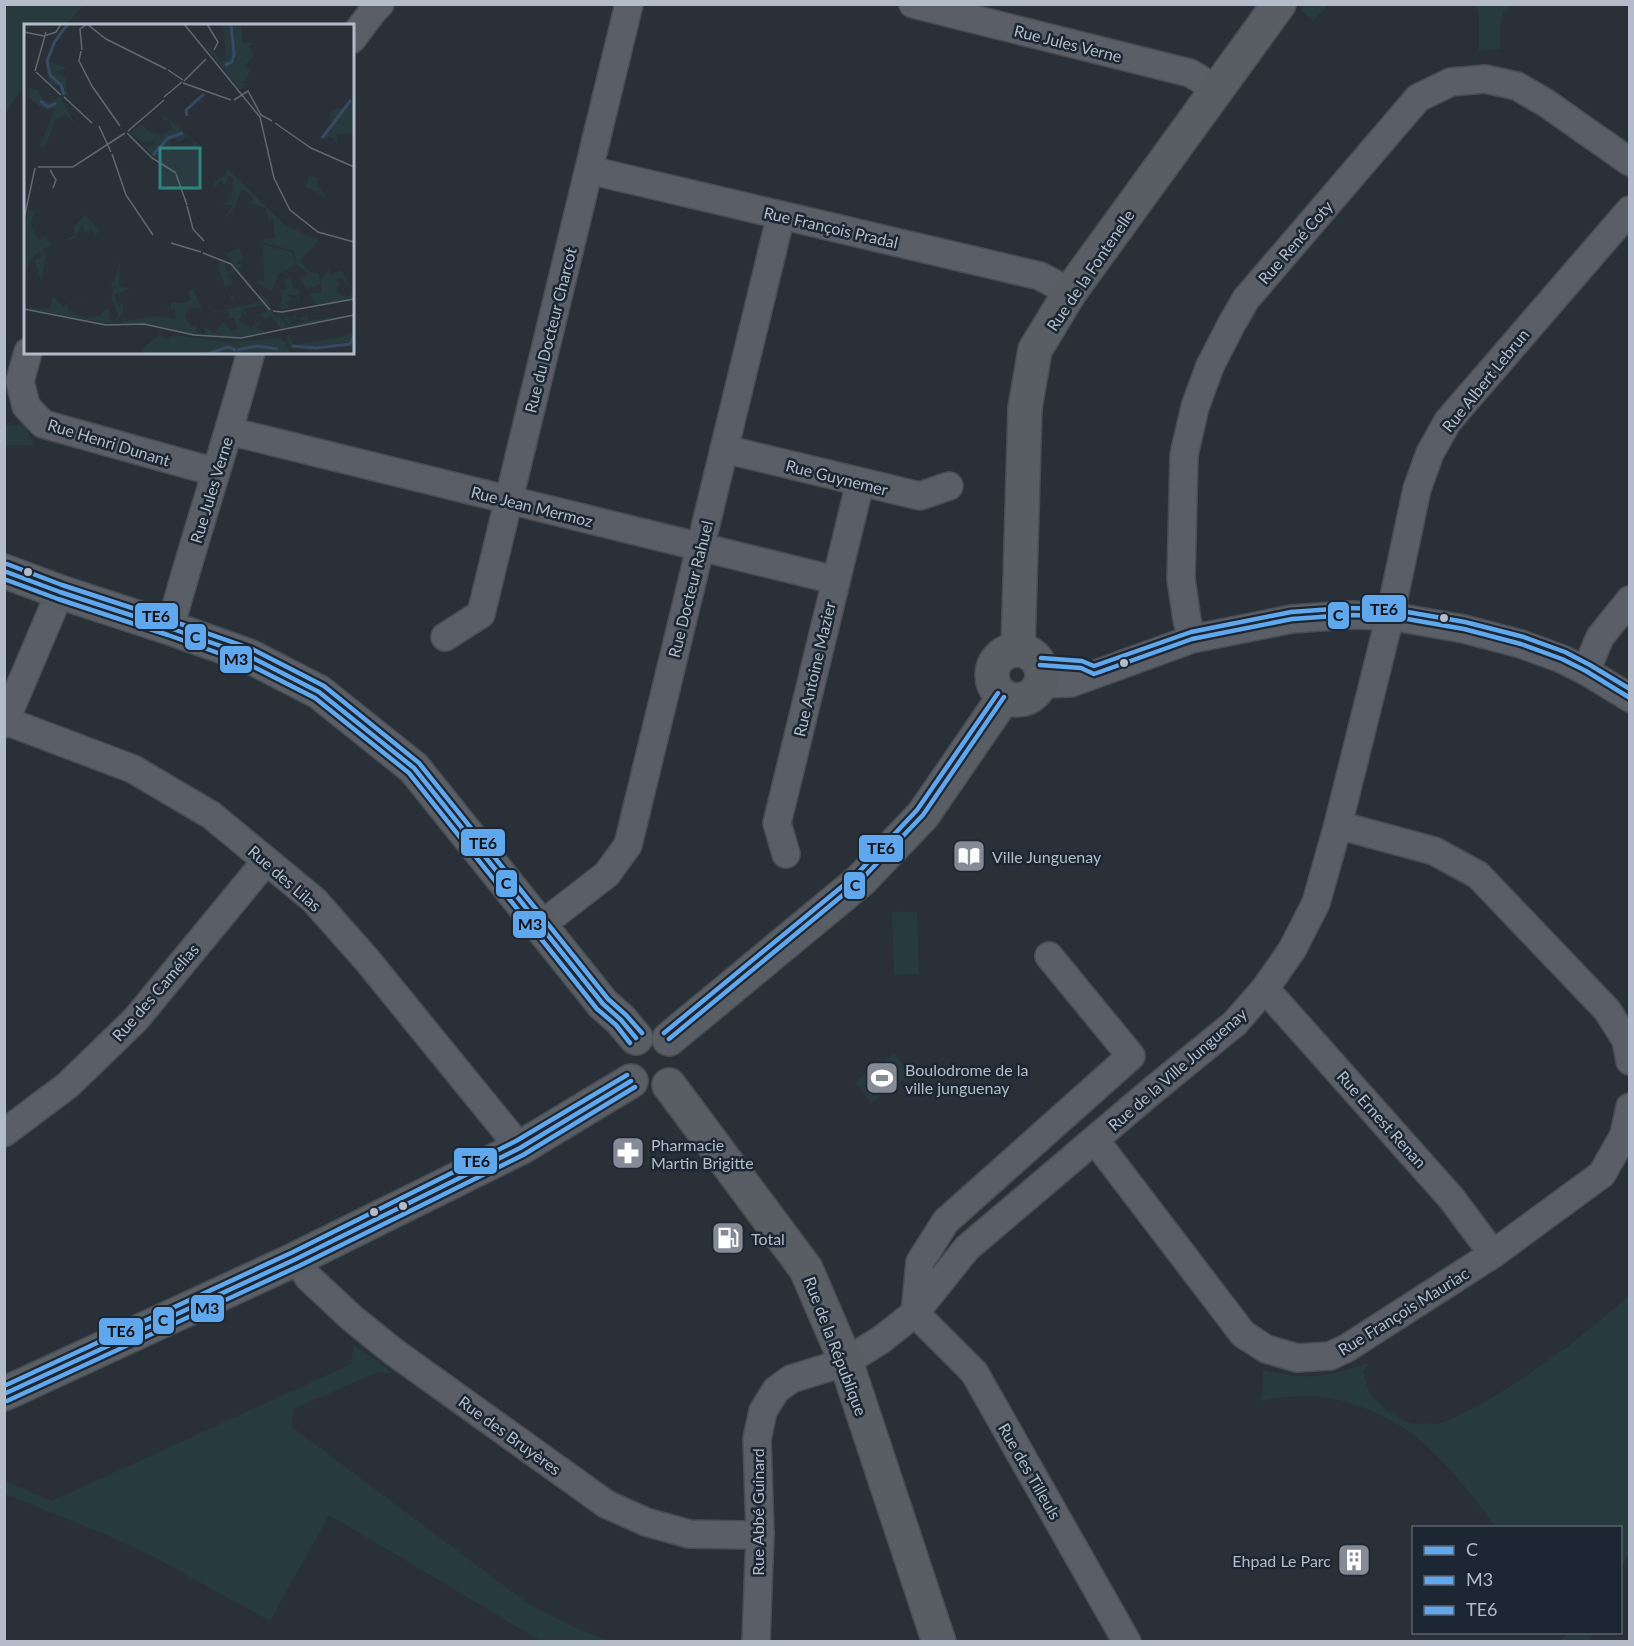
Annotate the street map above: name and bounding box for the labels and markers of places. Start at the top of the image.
unlabelled marker [22,566,34,578]
unlabelled marker [1438,612,1450,624]
unlabelled marker [1118,657,1130,669]
library icon: Ville Junguenay [951,838,987,874]
place label: Ville Junguenay [992,847,1102,866]
sports icon: Boulodrome de la ville junguenay [864,1060,900,1096]
place label: Boulodrome de la ville junguenay [905,1060,1029,1097]
pharmacy icon: Pharmacie Martin Brigitte [610,1135,646,1171]
place label: Pharmacie Martin Brigitte [651,1135,754,1172]
unlabelled marker [397,1200,409,1212]
unlabelled marker [368,1206,380,1218]
fuel station icon: Total [710,1220,746,1256]
place label: Total [751,1229,785,1248]
building icon: Ehpad Le Parc [1336,1542,1372,1578]
place label: Ehpad Le Parc [1232,1551,1331,1570]

